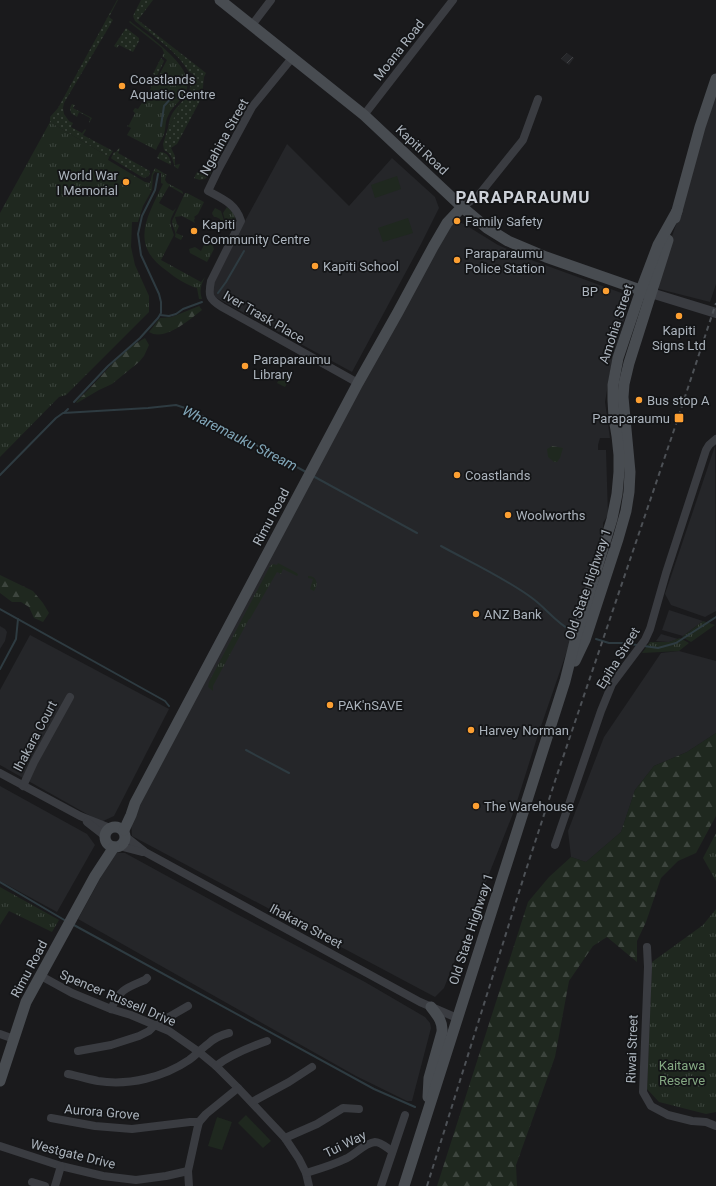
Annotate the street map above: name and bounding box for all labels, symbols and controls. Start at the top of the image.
street label: Moana Road [371,17,427,83]
place label: Coastlands Aquatic Centre [130,72,216,102]
marker: Coastlands Aquatic Centre [117,81,127,91]
street label: Ngahina Street [197,96,251,178]
street label: Kapiti Road [393,122,451,178]
place label: World War I Memorial [56,168,119,198]
marker: World War I Memorial [121,177,131,187]
district label: PARAPARAUMU [456,187,590,207]
place label: Family Safety [465,214,543,229]
marker: Family Safety [452,216,462,226]
place label: Kapiti Community Centre [202,217,310,247]
marker: Kapiti Community Centre [189,226,199,236]
place label: Paraparaumu Police Station [465,246,545,276]
marker: Paraparaumu Police Station [452,255,462,265]
place label: Kapiti School [323,259,399,274]
marker: Kapiti School [310,261,320,271]
street label: Amohia Street [596,283,636,365]
place label: BP [582,284,598,299]
marker: BP [601,286,611,296]
street label: Iver Trask Place [221,288,307,346]
marker: Kapiti Signs Ltd [674,311,684,321]
place label: Kapiti Signs Ltd [652,323,706,353]
place label: Paraparaumu Library [253,352,331,382]
marker: Paraparaumu Library [240,361,250,371]
place label: Bus stop A [647,393,710,408]
marker: Bus stop A [634,395,644,405]
water label: Wharemauku Stream [180,402,300,474]
place label: Paraparaumu [592,411,670,426]
marker: Paraparaumu [673,412,685,424]
place label: Coastlands [465,468,531,483]
marker: Coastlands [452,470,462,480]
street label: Rimu Road [250,486,292,548]
place label: Woolworths [516,508,586,523]
marker: Woolworths [503,510,513,520]
street label: Old State Highway 1 [562,527,614,641]
place label: ANZ Bank [484,607,542,622]
marker: ANZ Bank [471,609,481,619]
street label: Epiha Street [593,625,643,691]
street label: Ihakara Court [10,698,60,774]
place label: PAK'nSAVE [338,698,403,713]
marker: PAK'nSAVE [325,700,335,710]
place label: Harvey Norman [479,723,569,738]
marker: Harvey Norman [466,725,476,735]
place label: The Warehouse [484,799,574,814]
marker: The Warehouse [471,801,481,811]
street label: Old State Highway 1 [446,871,496,987]
street label: Ihakara Street [267,901,345,951]
street label: Rimu Road [8,938,50,1000]
street label: Spencer Russell Drive [58,967,178,1029]
street label: Riwai Street [623,1014,641,1084]
park label: Kaitawa Reserve [659,1058,705,1088]
street label: Aurora Grove [64,1101,140,1123]
street label: Tui Way [321,1127,369,1161]
street label: Westgate Drive [29,1136,117,1172]

